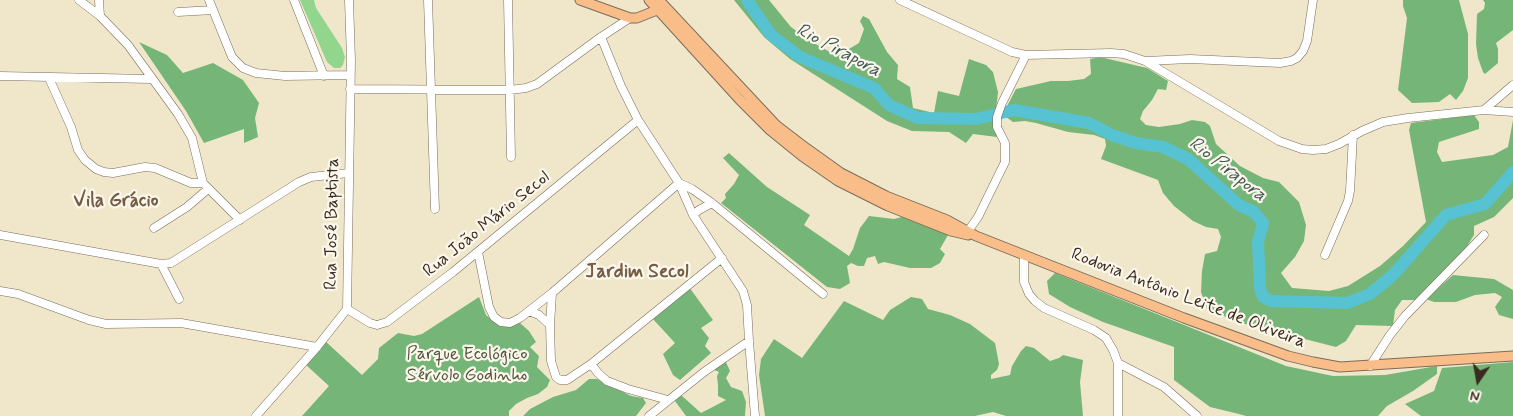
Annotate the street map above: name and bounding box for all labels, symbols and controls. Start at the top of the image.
water label: Rio Pirapora [792,19,884,83]
water label: Rio Pirapora [1184,133,1270,207]
street label: Rua José Baptista [321,158,345,290]
street label: Rua João Mário Secol [419,167,555,283]
district label: Vila Grácio [74,191,158,213]
street label: Rodovia Antônio Leite de Oliveira [1068,244,1308,354]
district label: Jardim Secol [585,262,689,284]
park label: Parque Ecológico Sérvolo Godinho [407,344,527,386]
north arrow [1453,356,1503,406]
text: N [1468,386,1481,405]

